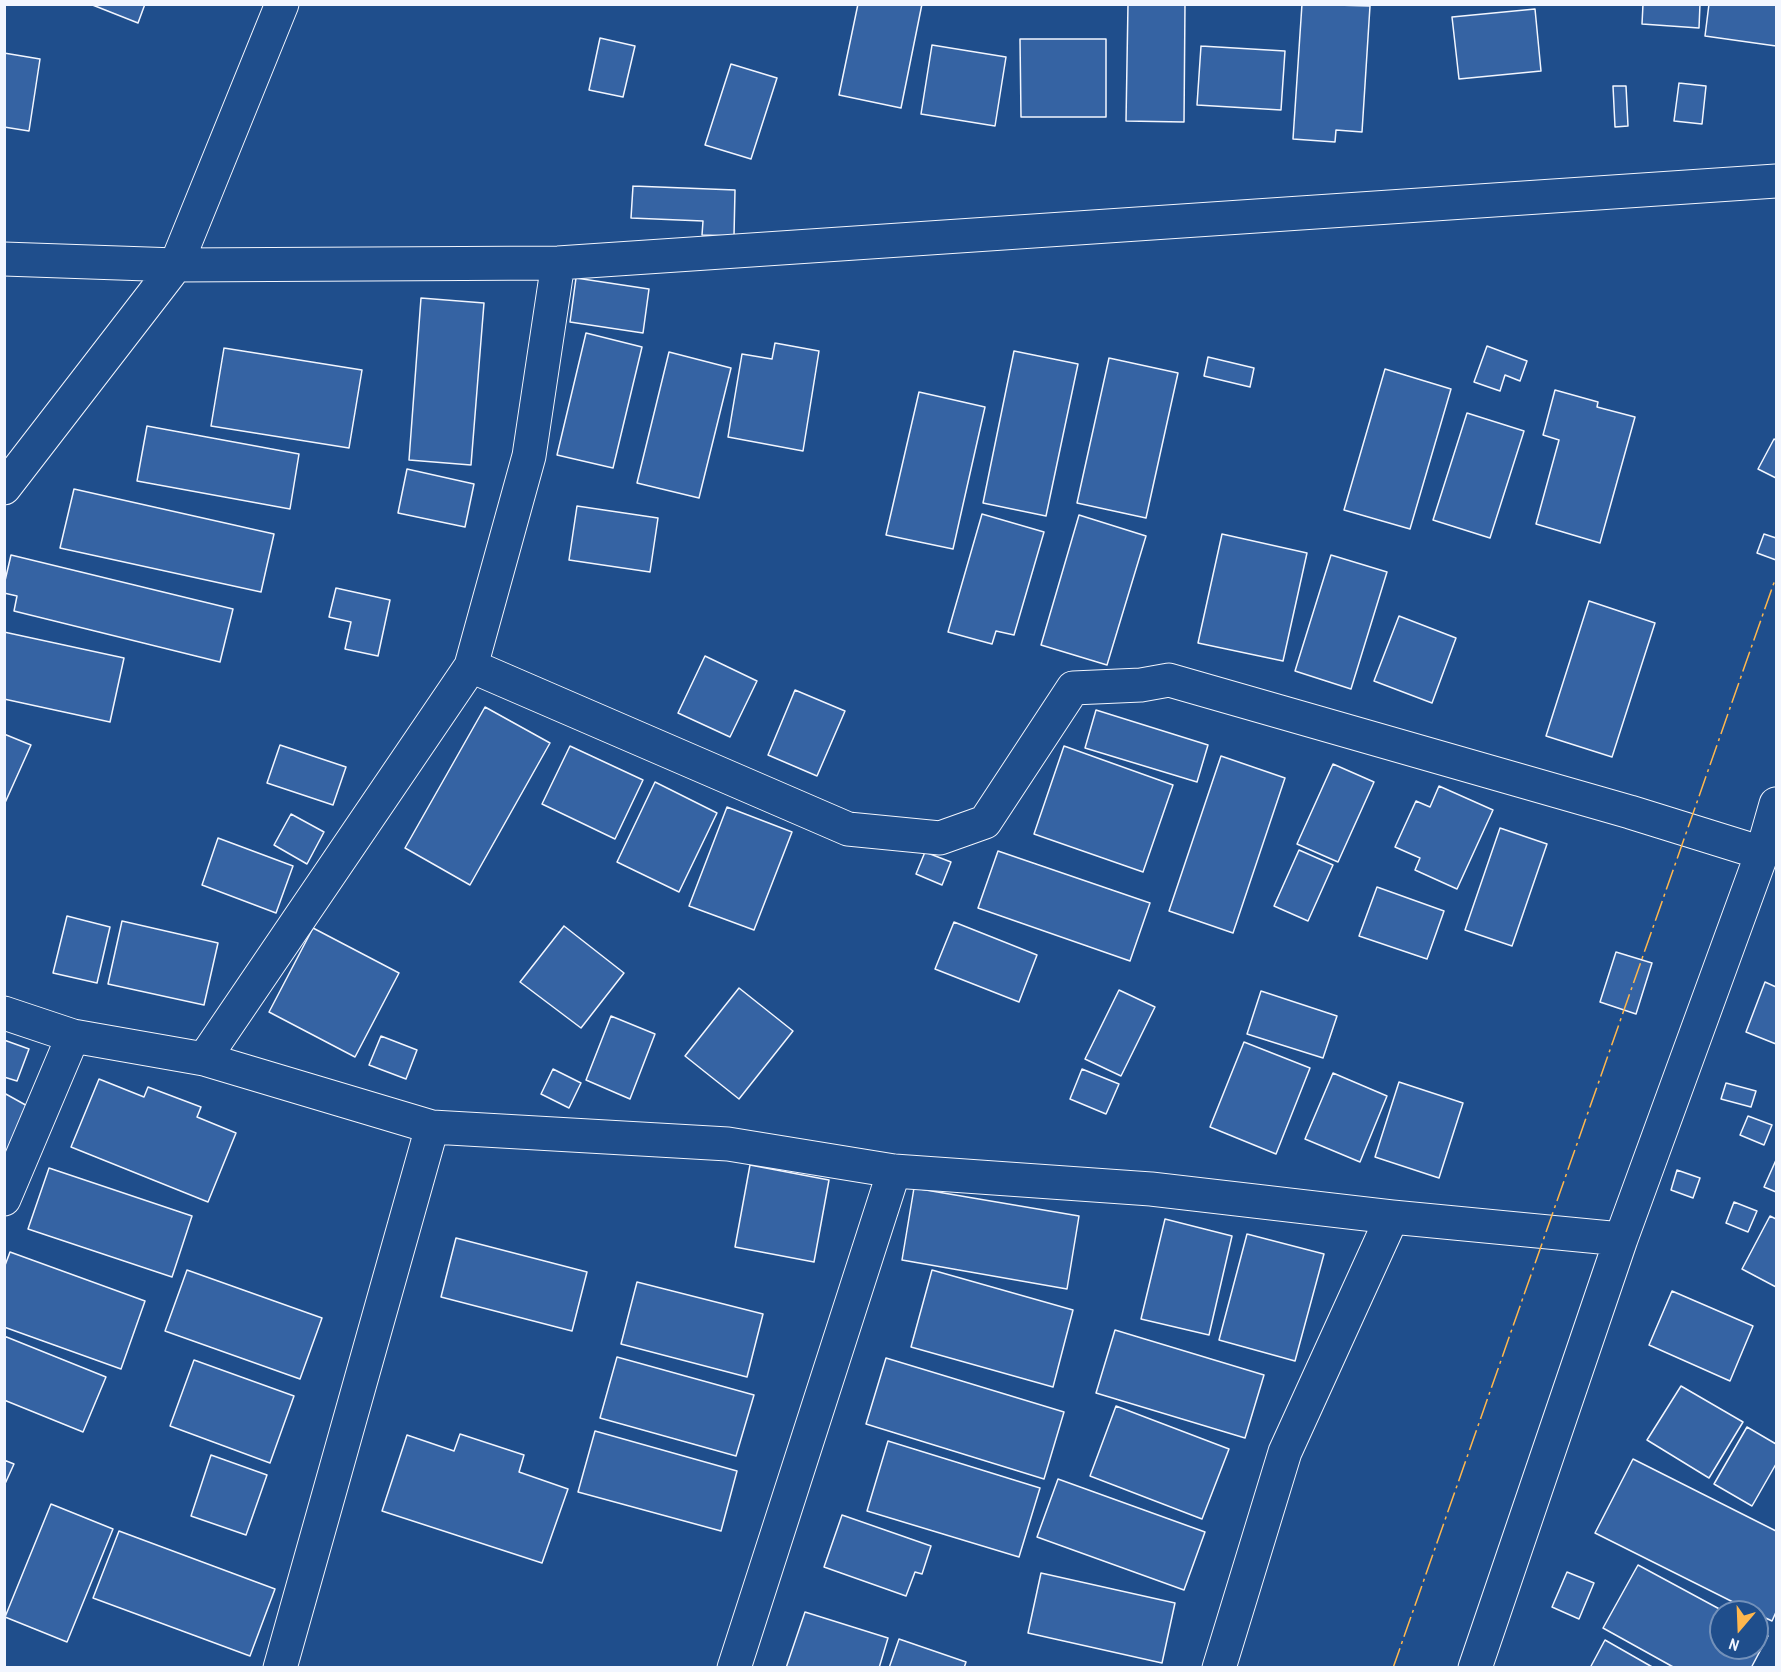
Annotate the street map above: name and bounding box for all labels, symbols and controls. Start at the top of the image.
north arrow [1709,1600,1769,1660]
text: N [1726,1633,1742,1657]

